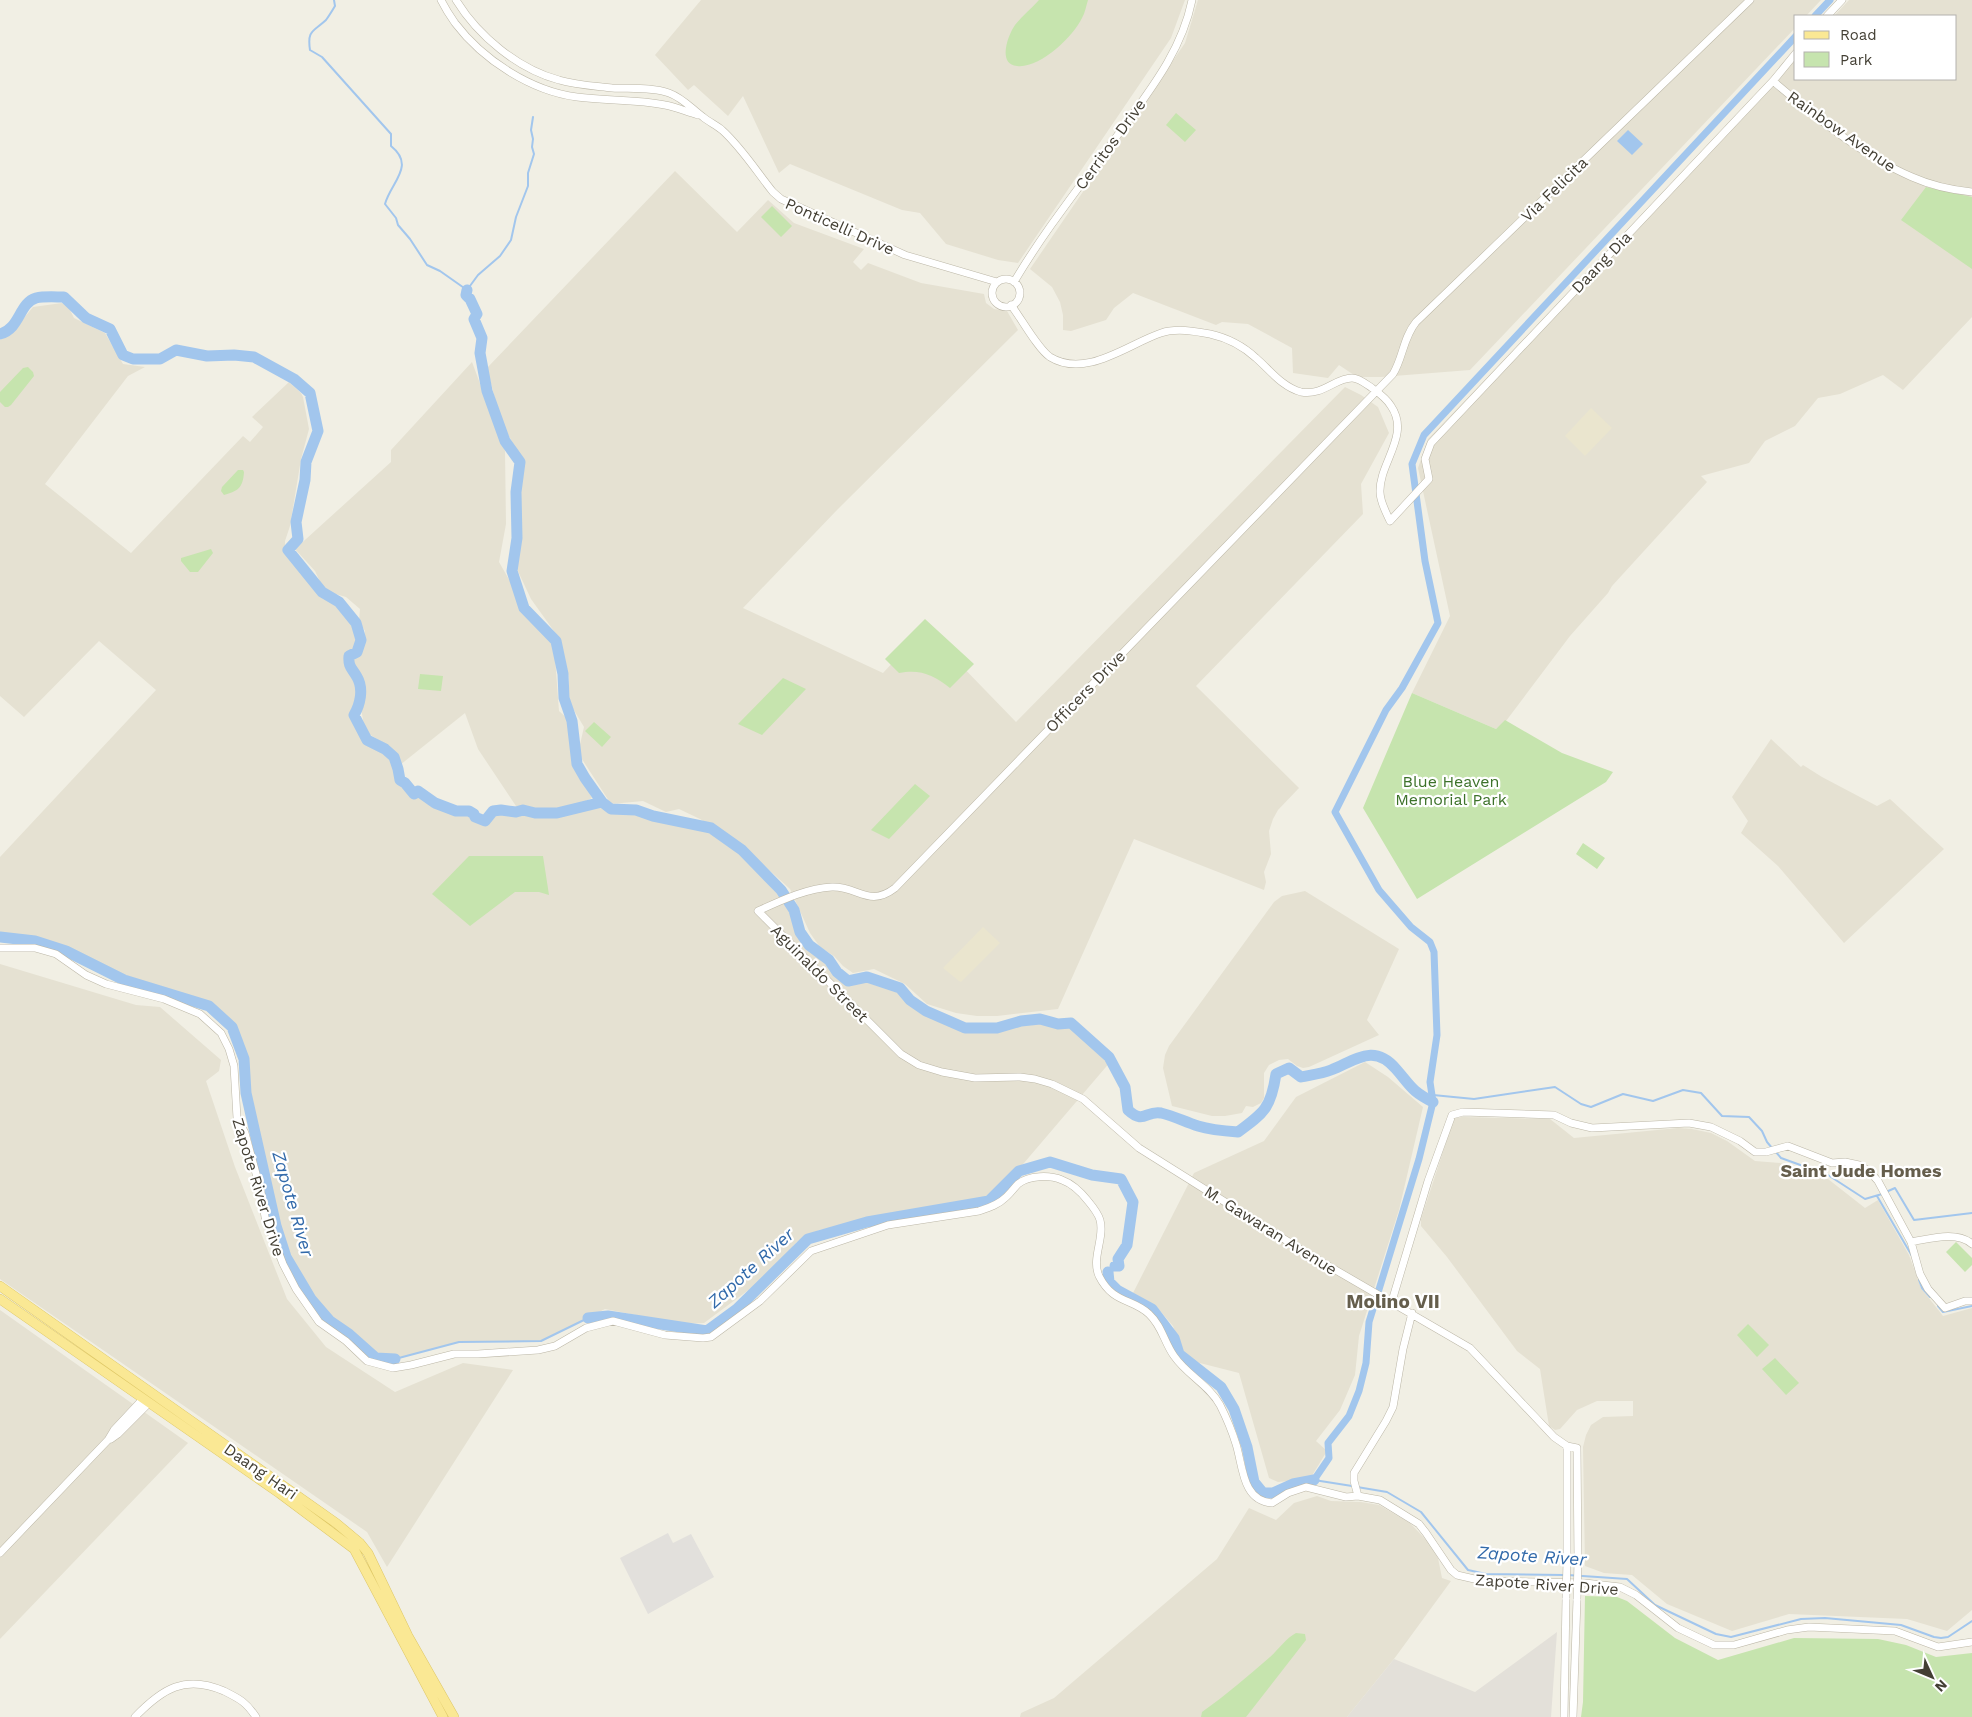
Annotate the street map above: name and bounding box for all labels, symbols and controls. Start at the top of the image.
legend [1794,15,1957,80]
text: Road [1840,26,1877,44]
text: Park [1840,51,1873,69]
street label: Rainbow Avenue [1784,87,1899,176]
street label: Cerritos Drive [1071,95,1150,193]
street label: Via Felicita [1517,153,1592,226]
street label: Ponticelli Drive [782,194,897,259]
street label: Daang Dia [1567,228,1635,297]
street label: Officers Drive [1041,646,1129,736]
park label: Blue Heaven Memorial Park [1395,772,1507,809]
street label: Aguinaldo Street [767,921,873,1026]
street label: Zapote River Drive [228,1116,289,1259]
water label: Zapote River [268,1148,319,1260]
district label: Saint Jude Homes [1780,1160,1942,1181]
street label: M. Gawaran Avenue [1201,1182,1341,1279]
water label: Zapote River [702,1223,799,1313]
district label: Molino VII [1346,1290,1440,1313]
street label: Daang Hari [220,1439,301,1504]
water label: Zapote River [1476,1541,1588,1570]
street label: Zapote River Drive [1475,1570,1619,1599]
north arrow [1907,1652,1957,1702]
text: N [1932,1677,1951,1695]

